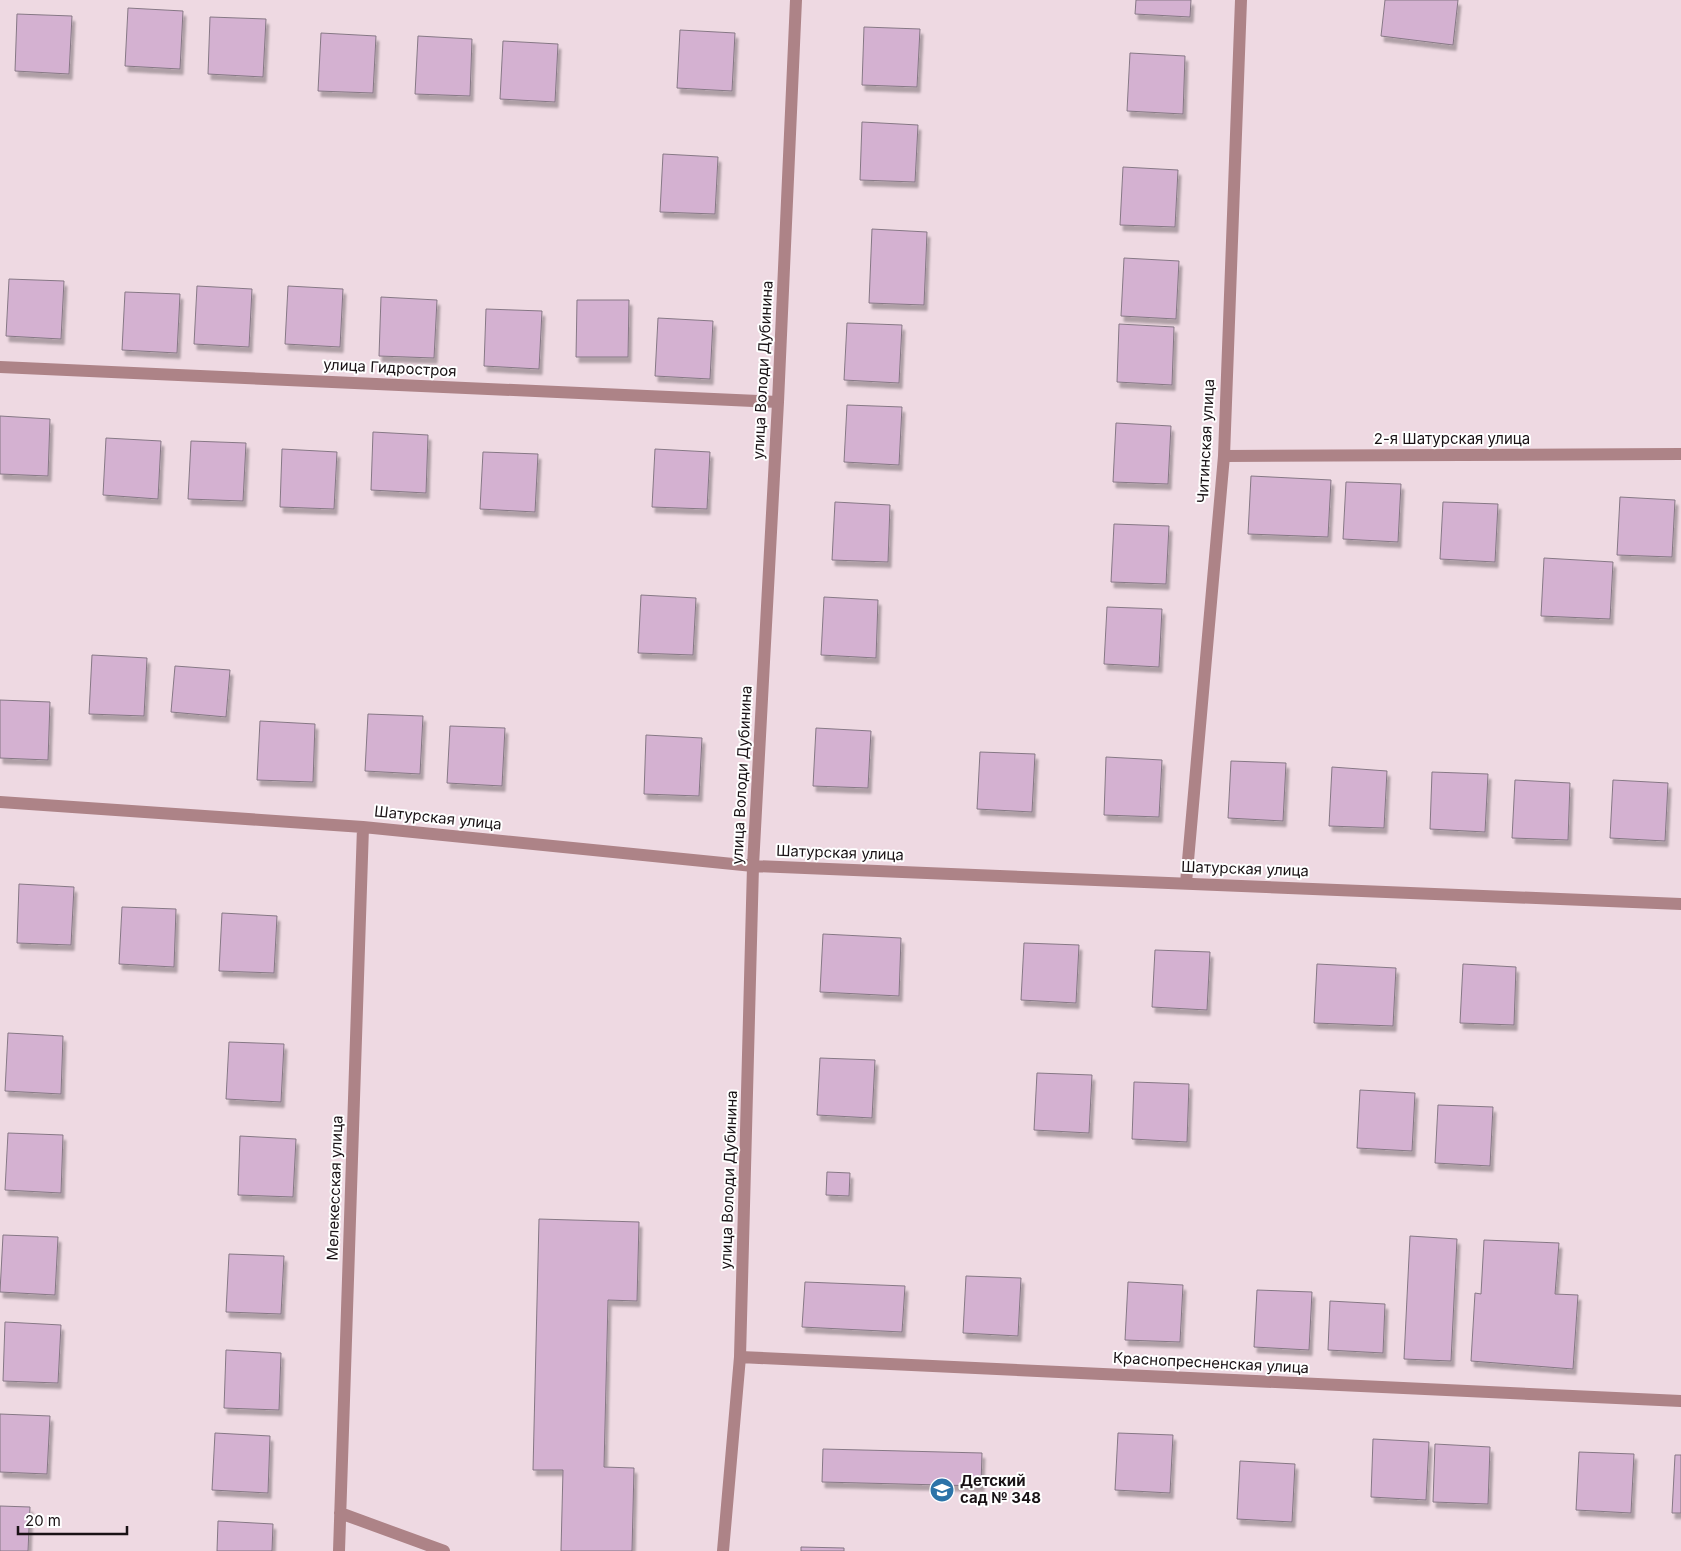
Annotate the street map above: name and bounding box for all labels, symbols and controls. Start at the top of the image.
street label: улица Володи Дубинина [748,280,777,460]
street label: улица Гидростроя [323,355,457,380]
street label: Читинская улица [1193,378,1218,504]
street label: 2-я Шатурская улица [1374,429,1530,448]
street label: улица Володи Дубинина [727,685,756,865]
street label: Шатурская улица [373,801,503,834]
street label: Шатурская улица [776,841,904,864]
street label: Шатурская улица [1181,857,1309,880]
street label: улица Володи Дубинина [716,1090,741,1270]
street label: Мелекесская улица [322,1115,347,1261]
street label: Краснопресненская улица [1112,1348,1310,1377]
place label: Детский сад № 348 [960,1471,1041,1507]
school or university icon: Детский сад № 348 [929,1477,955,1503]
scale bar [18,1504,126,1536]
text: 20 m [25,1511,61,1530]

